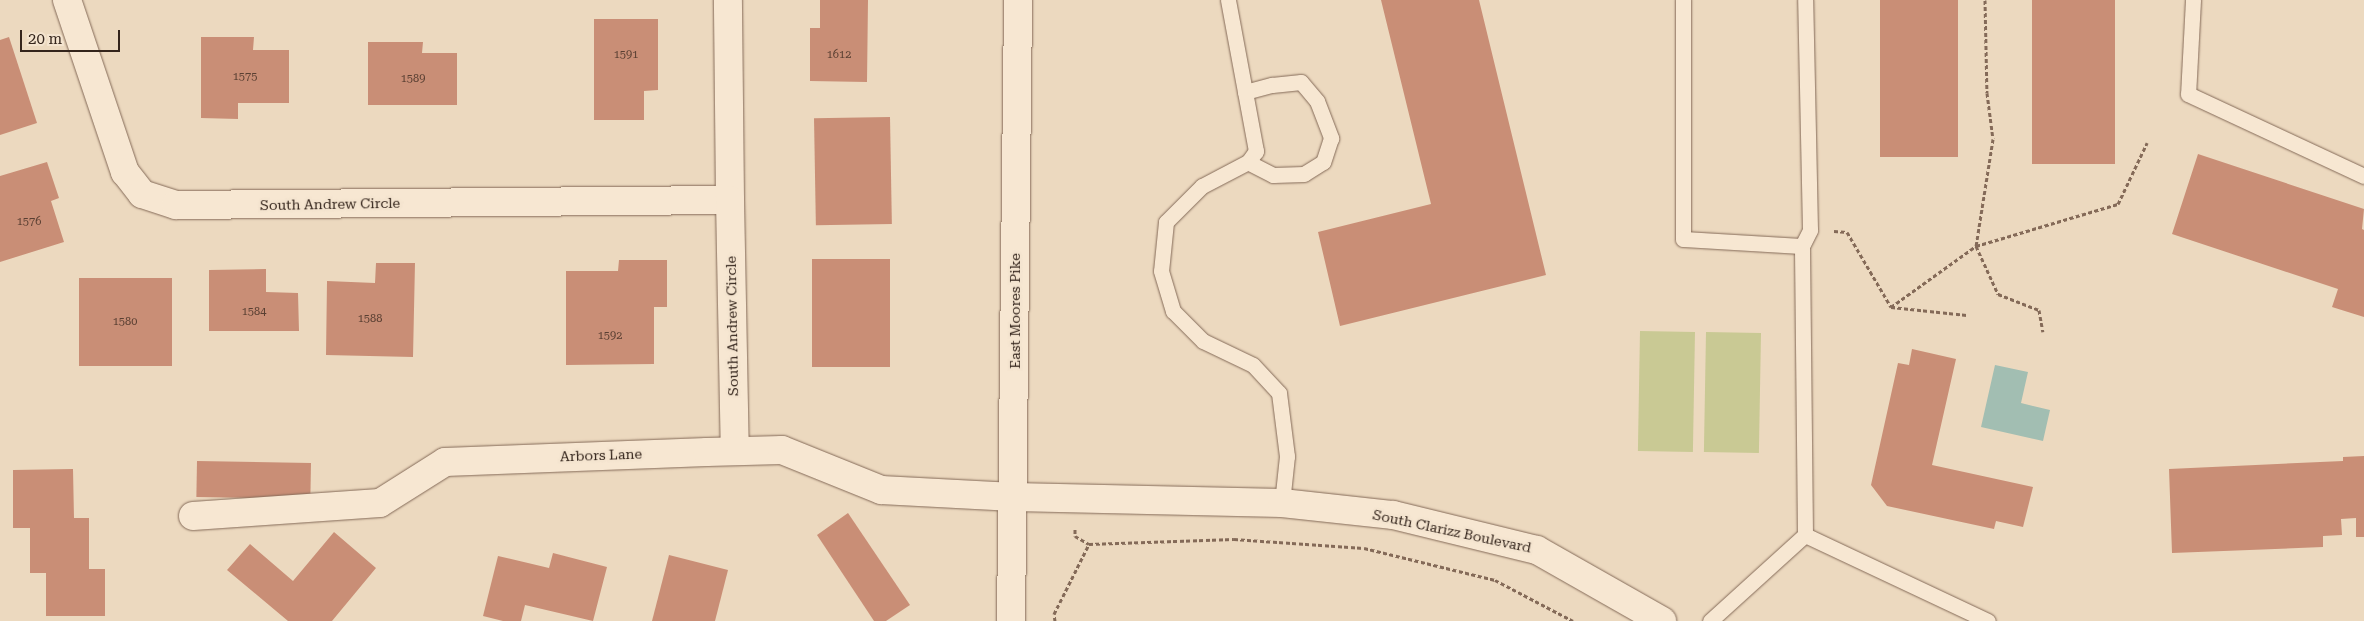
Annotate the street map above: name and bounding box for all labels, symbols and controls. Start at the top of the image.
scale bar [22,20,122,52]
text: 20 m [28,30,62,48]
house number: 1591 [614,48,638,62]
house number: 1612 [827,48,851,62]
house number: 1575 [233,70,257,84]
house number: 1589 [401,72,425,86]
street label: South Andrew Circle [260,194,400,214]
house number: 1576 [17,215,41,229]
street label: East Moores Pike [1007,253,1023,369]
street label: South Andrew Circle [722,256,742,396]
house number: 1584 [242,305,266,319]
house number: 1588 [358,312,382,326]
house number: 1580 [113,315,137,329]
house number: 1592 [598,329,622,343]
street label: Arbors Lane [560,445,642,465]
street label: South Clarizz Boulevard [1371,506,1533,556]

